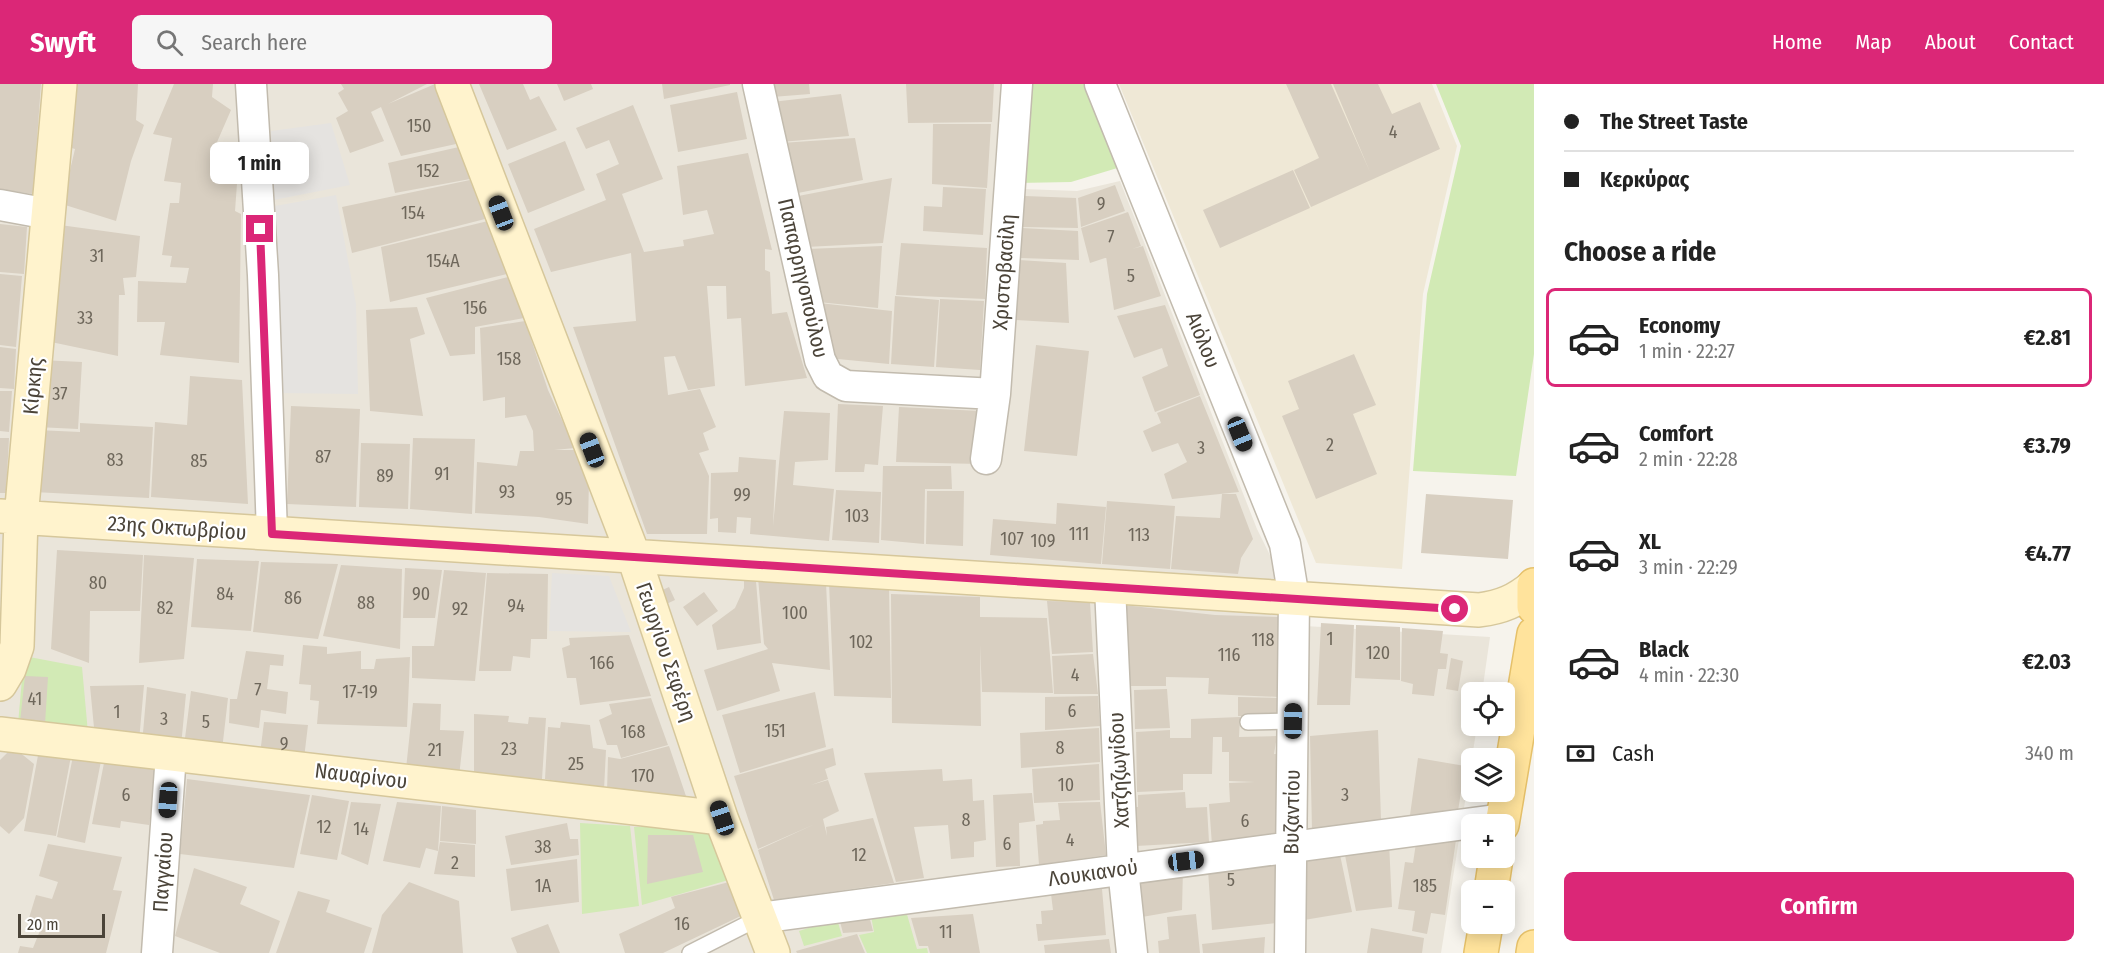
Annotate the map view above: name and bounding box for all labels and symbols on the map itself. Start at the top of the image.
house number: 150 [407,115,431,137]
house number: 4 [1389,121,1398,143]
callout: 1 min [210,142,310,184]
house number: 152 [416,160,440,182]
car [486,193,516,233]
house number: 9 [1097,193,1105,215]
street label: Παπαρρηγοπούλου [772,196,834,360]
house number: 154 [401,202,425,224]
street label: Χριστοβασίλη [987,213,1021,331]
route end [246,215,273,242]
house number: 7 [1107,226,1115,248]
house number: 31 [90,245,104,267]
house number: 154Α [426,250,460,272]
house number: 5 [1127,265,1135,287]
house number: 156 [463,297,487,319]
house number: 33 [77,307,93,329]
street label: Αιόλου [1180,308,1226,372]
house number: 158 [497,348,521,370]
street label: Κίρκης [18,356,48,416]
house number: 37 [52,383,68,405]
car [1225,414,1255,454]
car [577,430,607,470]
house number: 2 [1326,434,1334,456]
house number: 3 [1197,437,1205,459]
house number: 87 [315,446,331,468]
house number: 83 [106,449,124,471]
house number: 85 [190,450,208,472]
house number: 91 [434,463,450,485]
house number: 89 [376,465,394,487]
house number: 93 [499,481,515,503]
house number: 99 [733,484,751,506]
house number: 95 [555,488,573,510]
house number: 103 [845,505,869,527]
street label: 23ης Οκτωβρίου [107,510,247,546]
house number: 111 [1069,523,1089,545]
house number: 113 [1128,524,1150,546]
house number: 107 [1000,528,1024,550]
house number: 109 [1030,530,1056,552]
house number: 80 [89,572,107,594]
street label: Γεωργίου Σεφέρη [630,579,702,725]
house number: 84 [216,583,234,605]
house number: 90 [412,583,430,605]
house number: 86 [284,587,302,609]
house number: 88 [357,592,375,614]
house number: 94 [507,595,525,617]
route start [1441,595,1468,622]
house number: 82 [157,597,173,619]
house number: 92 [452,598,468,620]
house number: 100 [782,602,808,624]
house number: 1 [1326,628,1334,650]
house number: 118 [1252,629,1274,651]
house number: 102 [849,631,873,653]
house number: 120 [1366,642,1390,664]
house number: 116 [1218,644,1240,666]
house number: 166 [590,652,615,674]
house number: 4 [1071,664,1080,686]
house number: 7 [254,679,262,701]
house number: 17-19 [342,681,378,703]
house number: 41 [28,688,42,710]
house number: 6 [1068,700,1077,722]
house number: 1 [113,701,121,723]
car [1284,703,1302,739]
house number: 3 [160,708,168,730]
house number: 5 [202,711,210,733]
street label: Χατζηζωγίδου [1103,711,1135,829]
house number: 151 [764,720,786,742]
house number: 168 [621,721,645,743]
house number: 9 [280,733,288,755]
house number: 8 [1056,737,1065,759]
house number: 23 [501,738,517,760]
house number: 21 [428,739,442,761]
house number: 25 [568,753,584,775]
street label: Ναυαρίνου [313,757,409,795]
house number: 170 [631,765,655,787]
street label: Βυζαντίου [1278,769,1306,855]
house number: 10 [1058,774,1074,796]
car [158,781,178,819]
house number: 6 [122,784,131,806]
house number: 3 [1341,784,1349,806]
car [708,798,736,838]
house number: 8 [962,809,971,831]
house number: 6 [1241,810,1250,832]
house number: 12 [317,816,332,838]
house number: 14 [353,818,369,840]
house number: 4 [1066,829,1075,851]
street label: Παγγαίου [147,831,179,913]
house number: 6 [1003,833,1012,855]
house number: 38 [534,836,552,858]
house number: 12 [852,844,867,866]
car [1167,850,1205,872]
house number: 2 [451,852,459,874]
street label: Λουκιανού [1046,854,1140,892]
house number: 5 [1227,869,1235,891]
house number: 1A [535,875,552,897]
house number: 185 [1413,875,1437,897]
scale bar [18,911,105,938]
house number: 16 [674,913,690,935]
house number: 11 [939,921,953,943]

